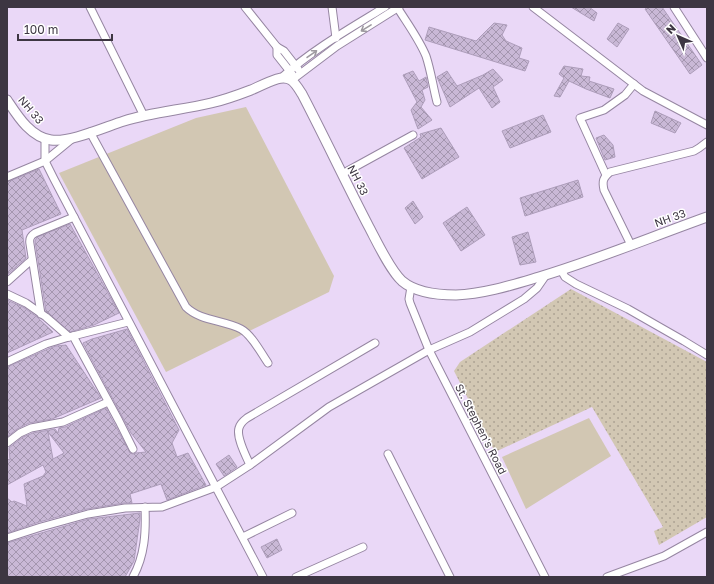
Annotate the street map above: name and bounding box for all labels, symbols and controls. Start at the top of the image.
scale bar [18,16,112,42]
north arrow [658,16,698,56]
text: N [663,21,678,36]
text: 100 m [24,22,58,37]
one-way arrow [361,24,372,32]
one-way arrow [306,50,317,58]
street label: NH 33 [16,93,47,126]
street label: NH 33 [345,162,372,197]
street label: NH 33 [652,206,687,229]
street label: St. Stephen's Road [453,381,510,476]

